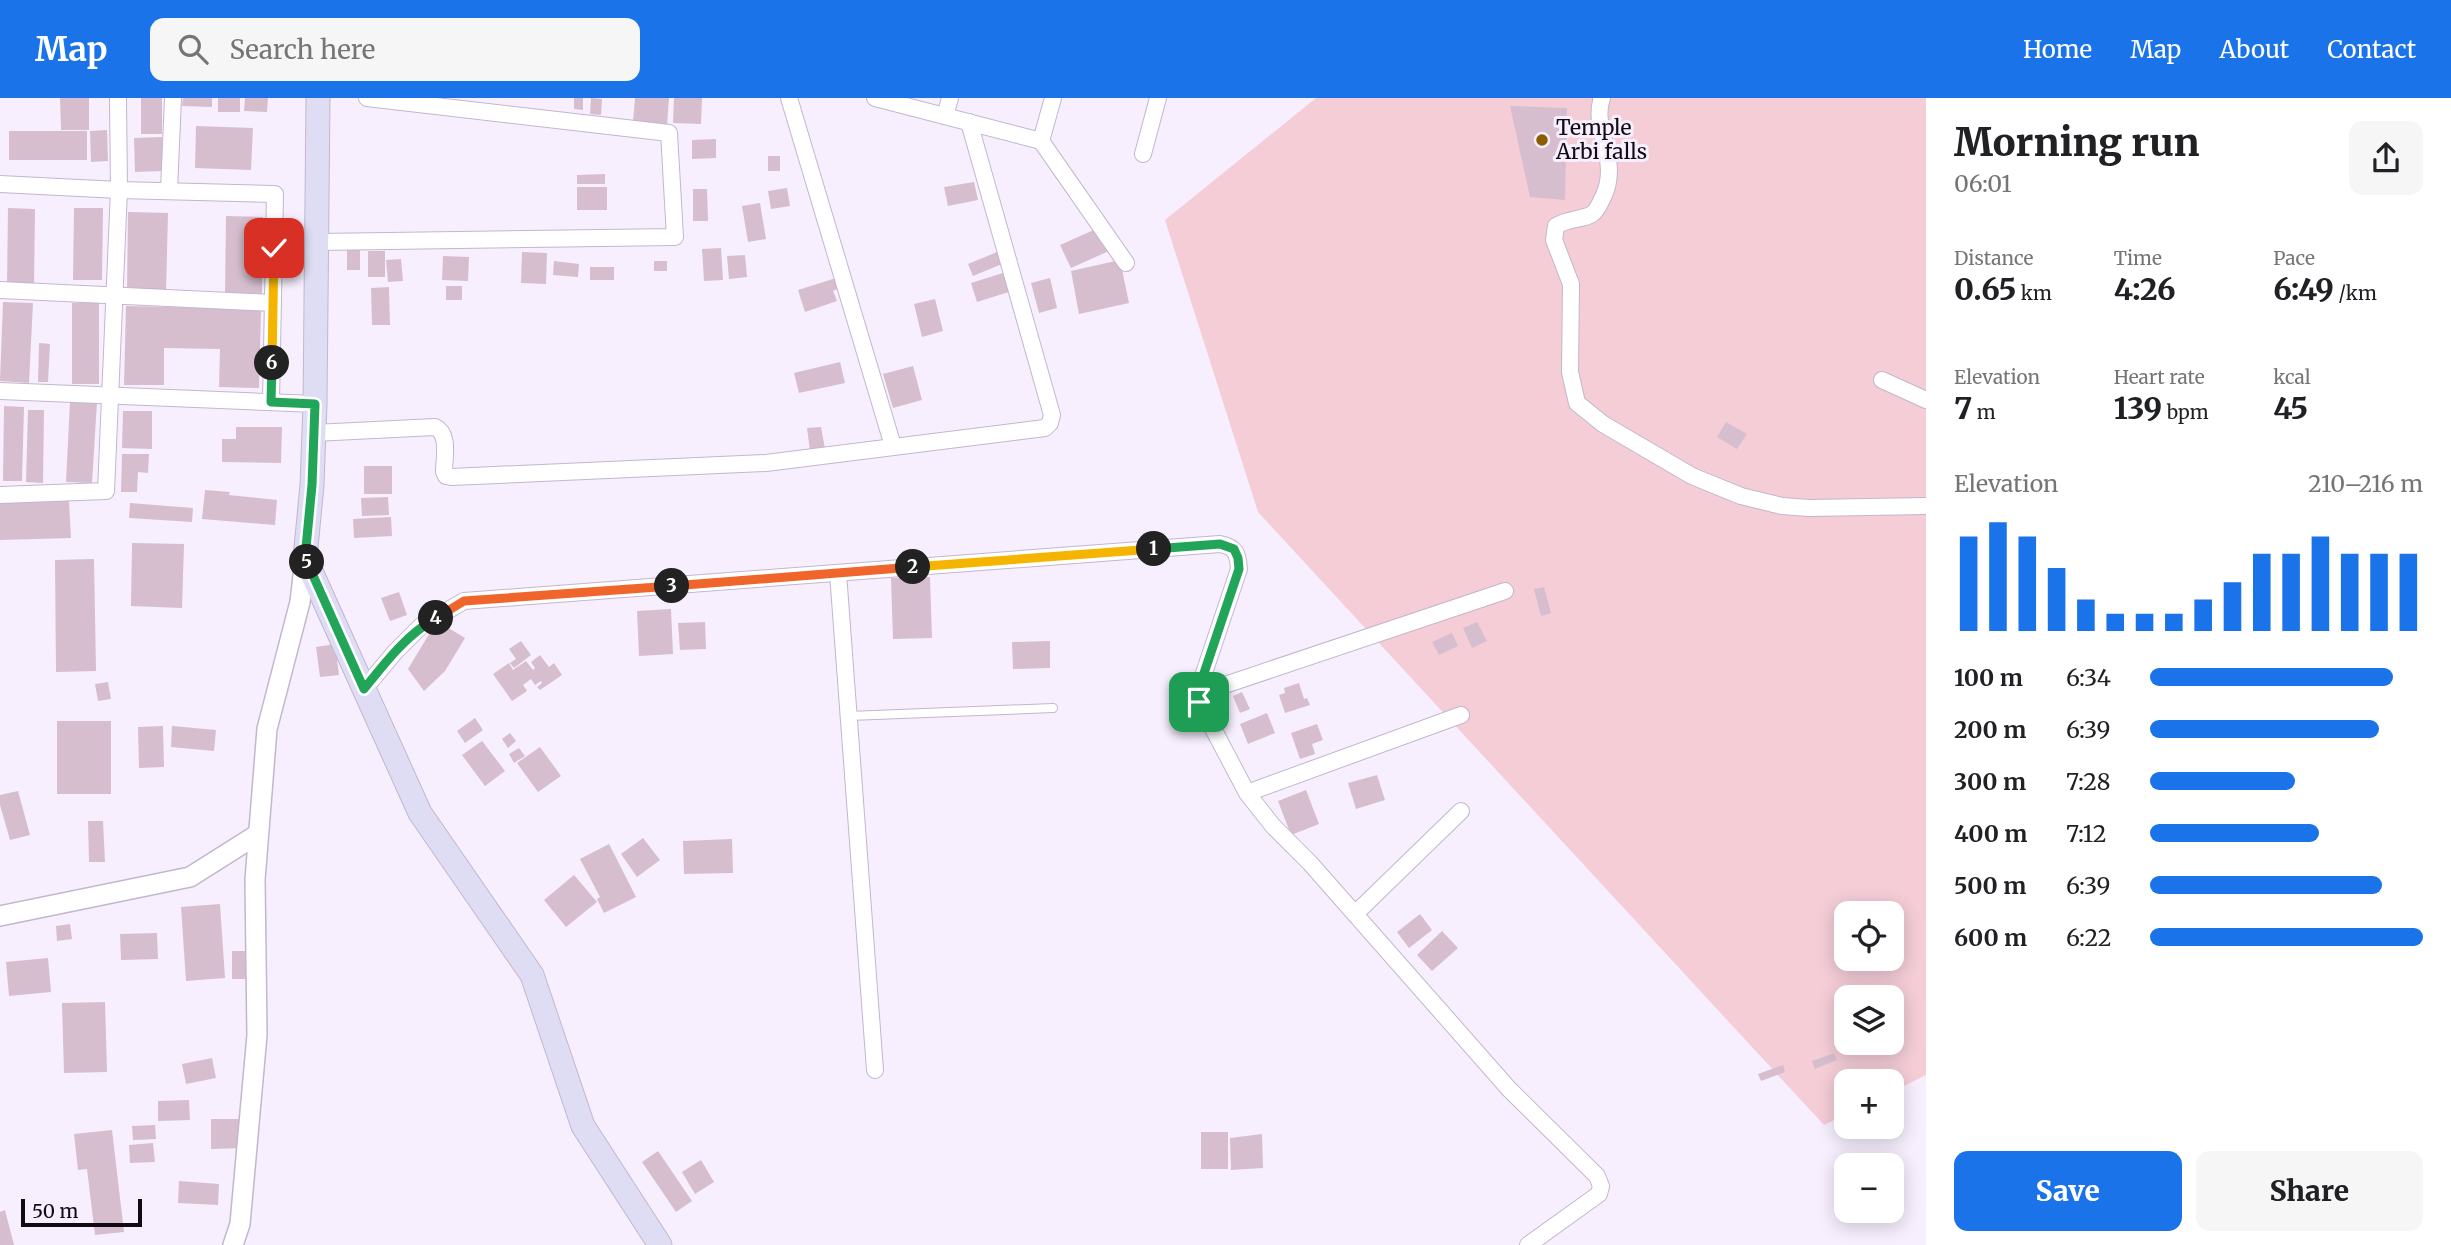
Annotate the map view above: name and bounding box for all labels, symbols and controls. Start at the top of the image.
search box [150,18,640,81]
text: Map [35,29,108,70]
icon: search [174,30,212,68]
text: Search here [230,33,375,66]
text: Home [2023,34,2092,65]
text: Map [2130,34,2181,65]
text: About [2219,34,2289,65]
text: Contact [2327,34,2416,65]
place label: Temple Arbi falls [1555,114,1647,165]
text: Morning run [1954,119,2200,166]
button: share [2349,121,2423,195]
marker: Temple Arbi falls [1534,132,1550,148]
text: 06:01 [1954,169,2012,198]
pin [244,218,304,278]
icon: check [255,229,293,267]
text: Distance [1954,246,2033,270]
text: Time [2114,246,2162,270]
text: Pace [2273,246,2315,270]
text: 0.65 [1954,270,2016,308]
text: 4:26 [2114,270,2176,308]
text: 6:49 [2273,270,2334,308]
text: km [2016,281,2052,305]
text: /km [2334,281,2377,305]
pin: 6 [254,345,290,380]
text: 6 [266,350,277,374]
text: Elevation [1954,365,2040,389]
text: Heart rate [2114,365,2205,389]
text: kcal [2273,365,2311,389]
text: 7 [1954,389,1972,427]
text: 139 [2114,389,2162,427]
text: 45 [2273,389,2308,427]
text: m [1972,400,1996,424]
text: bpm [2162,400,2209,424]
text: Elevation [1954,469,2058,498]
text: 210–216 m [2308,469,2423,498]
pin: 1 [1136,532,1172,566]
text: 1 [1149,536,1158,560]
pin: 5 [290,545,324,580]
text: 5 [301,549,312,573]
pin: 2 [895,550,930,584]
text: 2 [907,554,918,578]
pin: 3 [654,568,690,603]
text: 3 [666,573,677,597]
pin: 4 [418,601,453,636]
text: 4 [429,605,442,629]
text: 100 m [1954,663,2023,692]
text: 6:34 [2066,663,2111,692]
pin [1169,672,1229,732]
icon: arrive [1180,683,1218,721]
text: 200 m [1954,715,2026,744]
text: 6:39 [2066,715,2110,744]
text: 300 m [1954,767,2026,796]
text: 7:28 [2066,767,2110,796]
text: 400 m [1954,819,2028,848]
text: 7:12 [2066,819,2107,848]
text: 500 m [1954,871,2026,900]
text: 6:39 [2066,871,2110,900]
map controls [1834,901,1904,1223]
button: locate [1834,901,1904,971]
text: 600 m [1954,923,2027,952]
text: 6:22 [2066,923,2111,952]
button: layers [1834,985,1904,1055]
button: + [1834,1069,1904,1139]
button: Save [1954,1151,2182,1231]
button: Share [2196,1151,2423,1231]
button: − [1834,1153,1904,1223]
scale bar [21,1196,142,1228]
text: 50 m [32,1199,78,1223]

